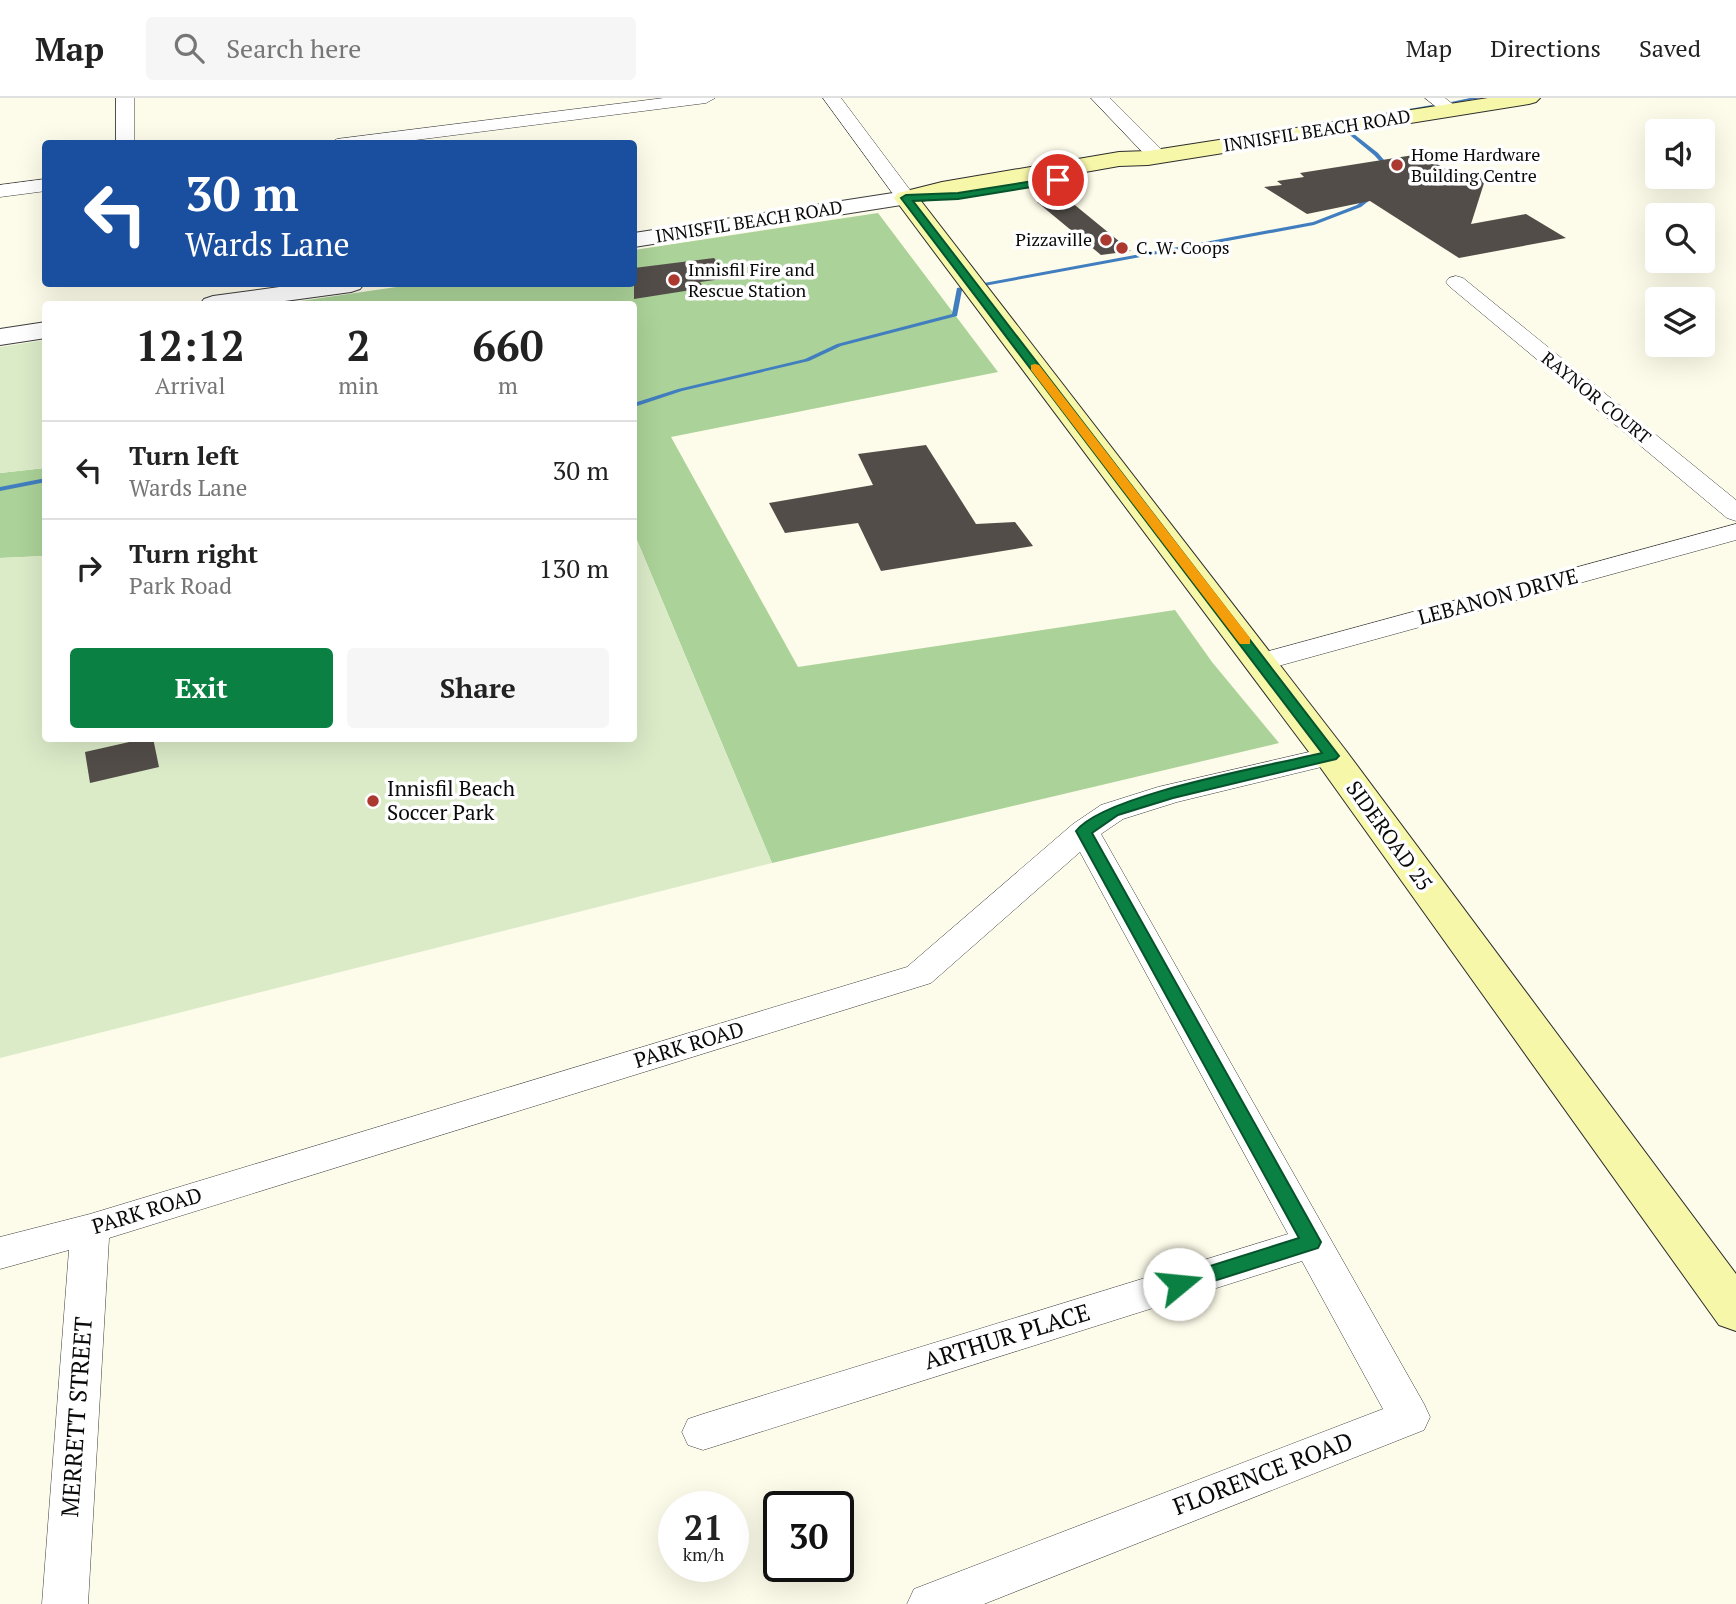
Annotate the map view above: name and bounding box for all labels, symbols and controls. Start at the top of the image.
search box [146,17,636,80]
text: Map [35,27,104,70]
icon: search [170,29,208,67]
text: Search here [226,31,361,65]
text: Map [1406,32,1452,64]
text: Directions [1490,32,1601,64]
text: Saved [1639,32,1701,64]
street label: INNISFIL BEACH ROAD [1221,103,1412,157]
map controls [1645,119,1715,357]
button: sound [1645,119,1715,189]
place label: Home Hardware Building Centre [1411,142,1540,187]
pin [1028,150,1088,210]
marker: Home Hardware Building Centre [1389,157,1405,173]
text: 30 m [185,160,299,225]
icon: arrive [1039,161,1077,199]
icon: left [70,168,161,259]
street label: INNISFIL BEACH ROAD [653,194,844,248]
button: search [1645,203,1715,273]
text: Wards Lane [185,223,349,265]
place label: Pizzaville [1015,227,1092,251]
marker: Pizzaville [1098,232,1114,248]
place label: C. W. Coops [1136,235,1230,259]
marker: C. W. Coops [1114,240,1130,256]
place label: Innisfil Fire and Rescue Station [688,257,815,302]
marker: Innisfil Fire and Rescue Station [666,272,682,288]
button: layers [1645,287,1715,357]
text: 12:12 [136,317,245,373]
text: 2 [347,317,370,373]
text: 660 [472,317,543,373]
street label: RAYNOR COURT [1537,346,1656,449]
text: Arrival [155,370,225,401]
text: min [338,370,379,401]
text: m [498,370,518,401]
text: Turn left [129,438,239,472]
icon: left [70,451,108,489]
text: 30 m [553,453,609,487]
text: Wards Lane [129,472,247,503]
text: Turn right [129,536,258,570]
icon: right [70,549,108,587]
text: 130 m [539,551,609,585]
street label: LEBANON DRIVE [1415,561,1581,631]
text: Park Road [129,570,232,601]
button: Exit [70,648,333,728]
button: Share [347,648,609,728]
place label: Innisfil Beach Soccer Park [387,774,515,826]
street label: SIDEROAD 25 [1340,775,1439,896]
marker: Innisfil Beach Soccer Park [365,793,381,809]
street label: PARK ROAD [630,1014,747,1074]
street label: PARK ROAD [88,1180,205,1240]
position arrow [1142,1247,1216,1321]
street label: ARTHUR PLACE [920,1296,1094,1377]
street label: MERRETT STREET [53,1316,99,1518]
street label: FLORENCE ROAD [1168,1424,1357,1522]
speed limit sign: 30 [763,1491,854,1582]
text: 21 [684,1504,723,1550]
text: km/h [683,1542,724,1566]

